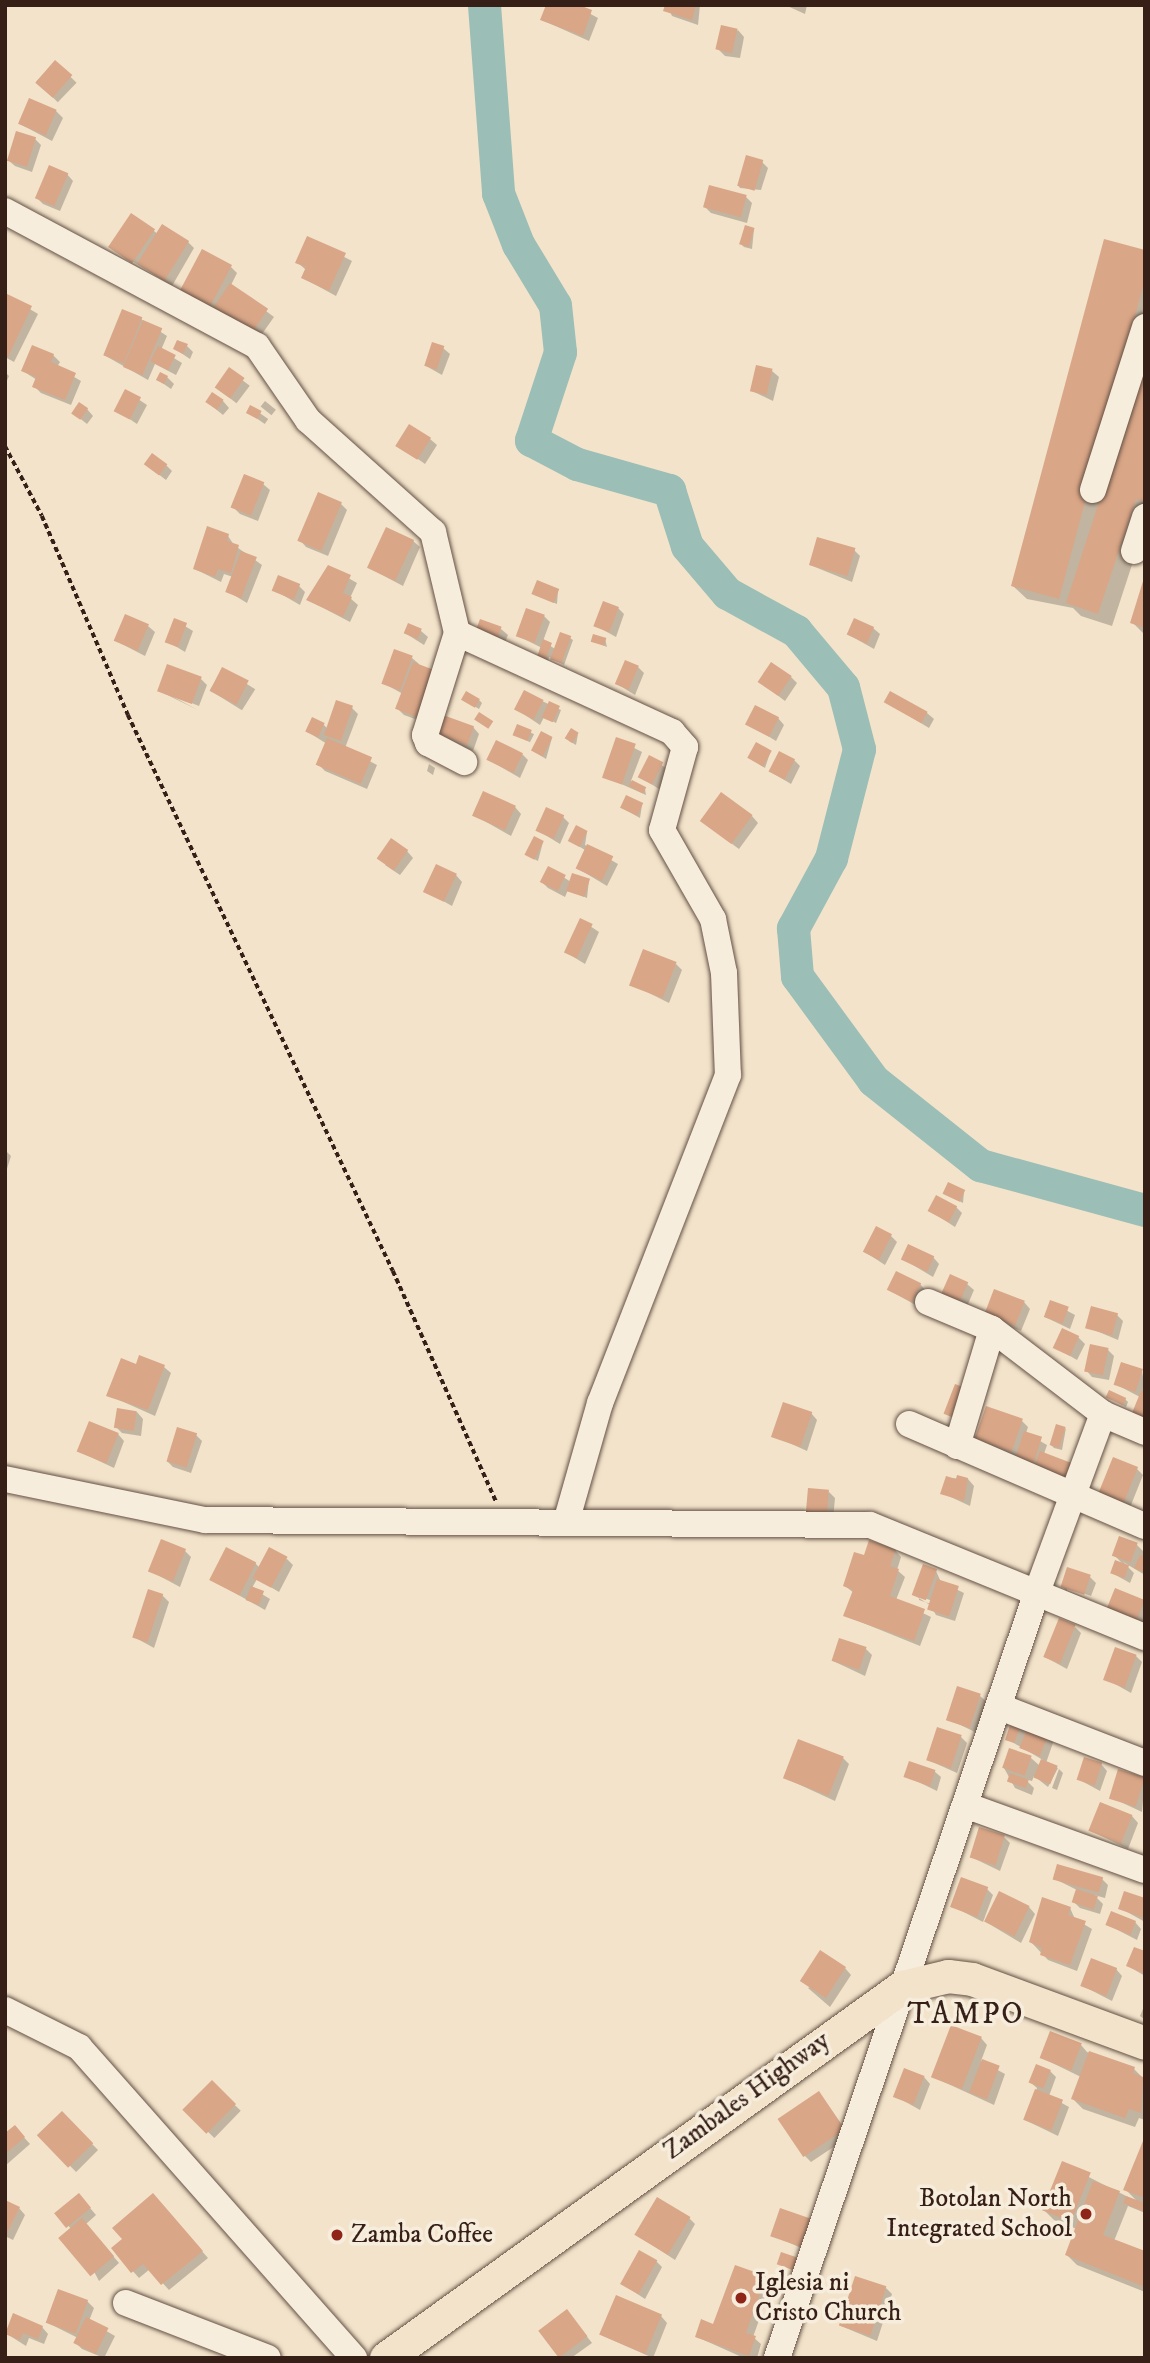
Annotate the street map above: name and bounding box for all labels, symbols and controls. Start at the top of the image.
district label: TAMPO [908,1997,1024,2033]
street label: Zambales Highway [658,2025,836,2167]
place label: Botolan North Integrated School [886,2183,1072,2244]
marker: Botolan North Integrated School [1078,2206,1094,2222]
place label: Zamba Coffee [351,2219,493,2251]
marker: Zamba Coffee [329,2227,345,2243]
place label: Iglesia ni Cristo Church [755,2267,902,2328]
marker: Iglesia ni Cristo Church [733,2290,749,2306]

